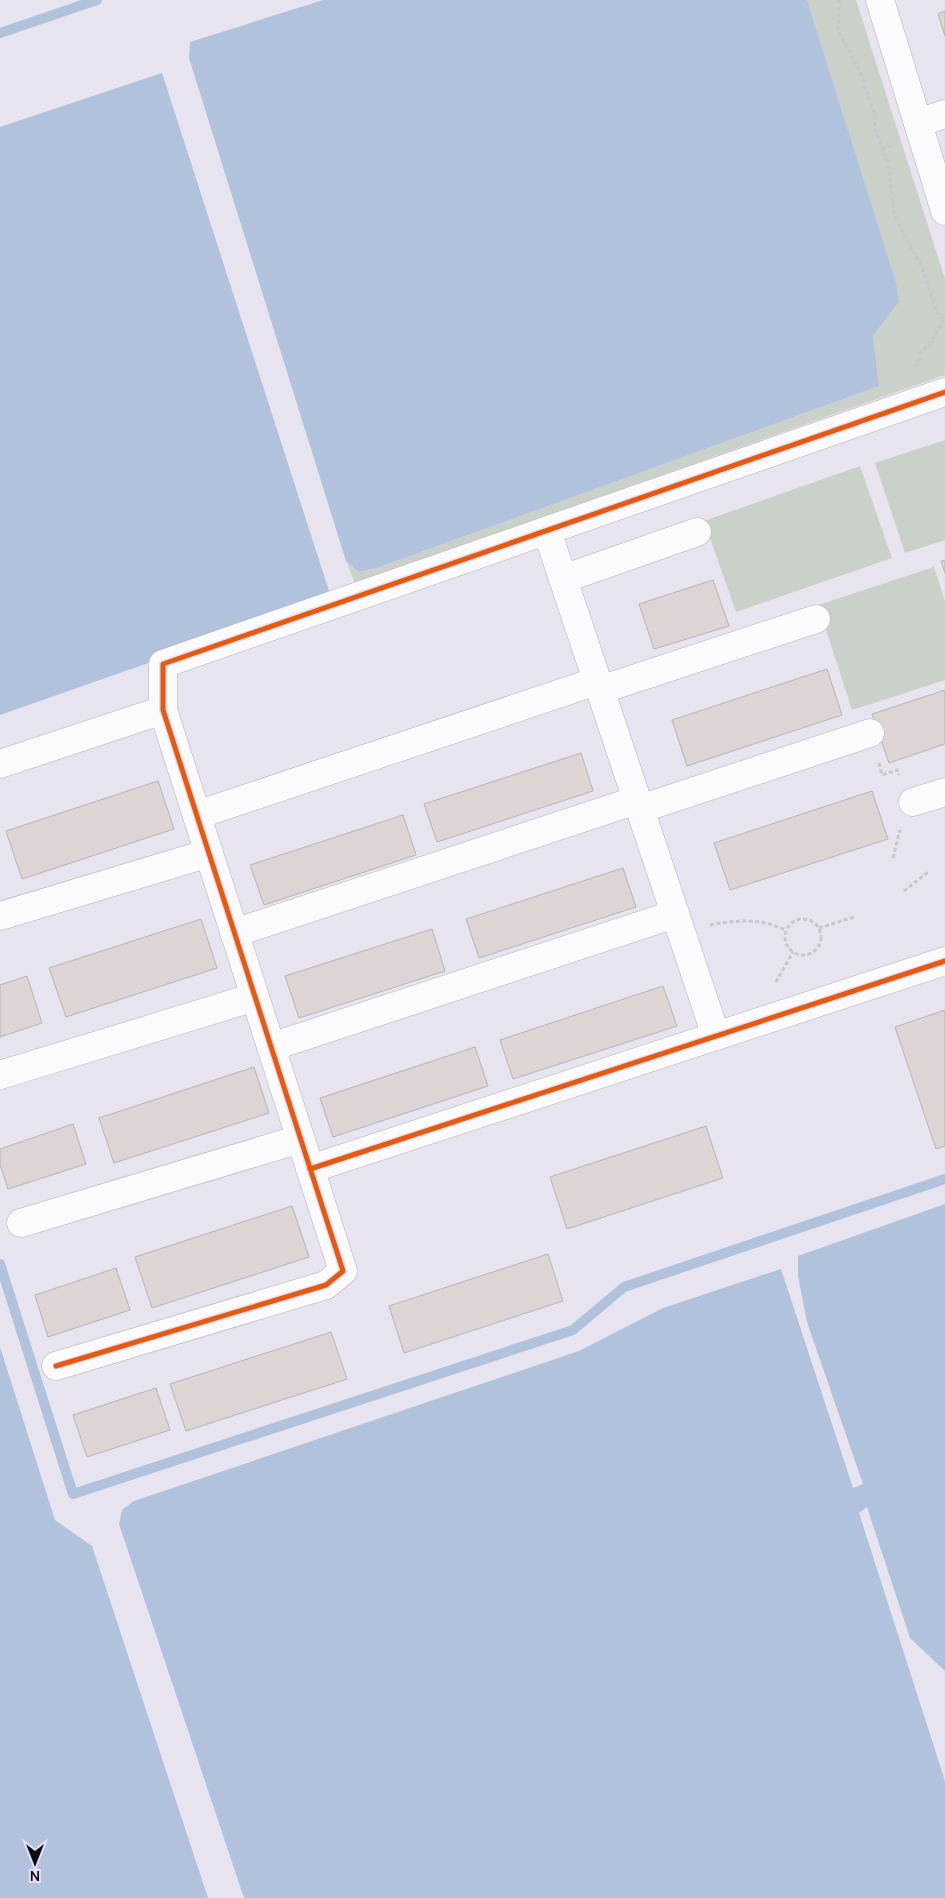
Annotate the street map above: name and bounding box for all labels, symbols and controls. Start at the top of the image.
north arrow [10,1838,60,1888]
text: N [30,1867,40,1886]

